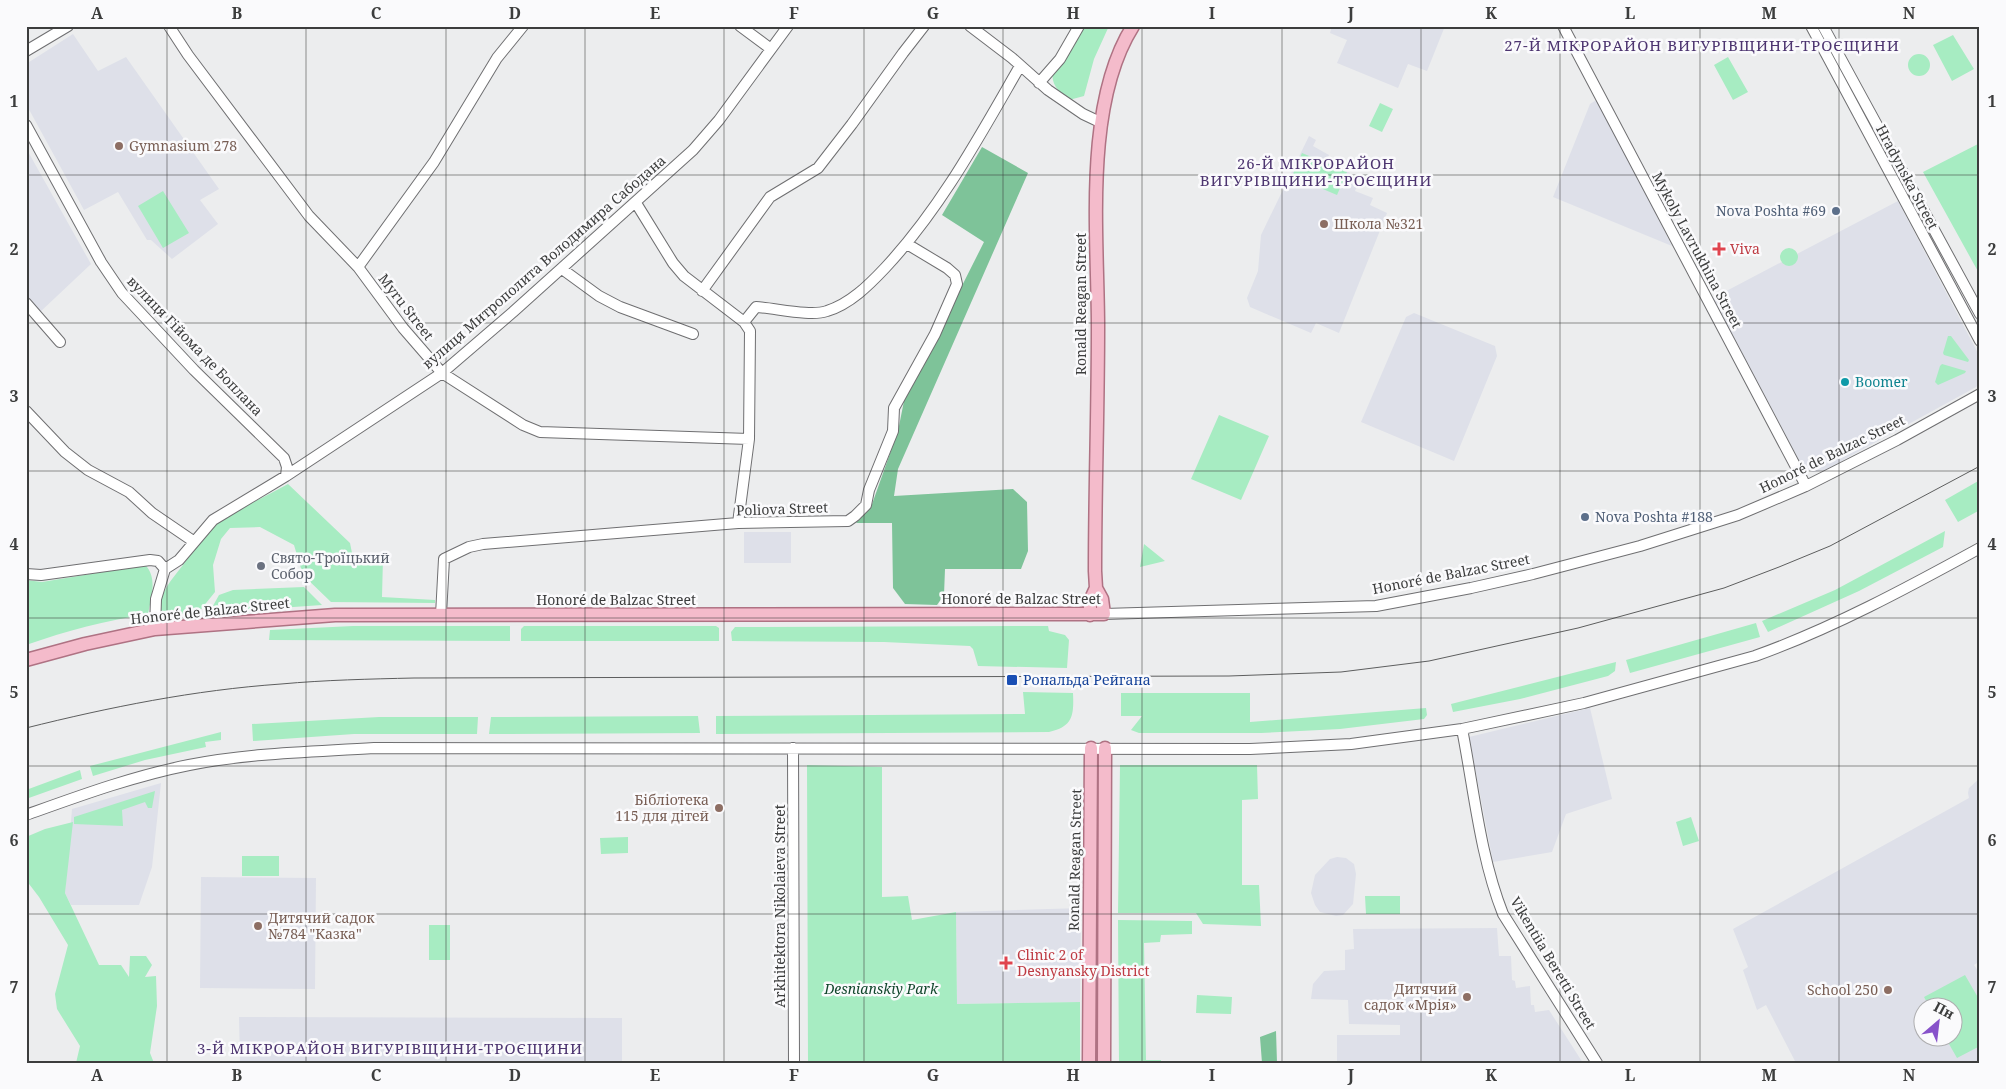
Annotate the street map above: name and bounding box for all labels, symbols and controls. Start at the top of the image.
text: A [91,2,104,24]
text: B [232,2,243,24]
text: C [371,2,382,24]
text: D [509,2,521,24]
text: E [650,2,660,24]
text: F [789,2,799,24]
text: G [927,2,939,24]
text: H [1066,2,1080,24]
text: I [1209,2,1215,24]
text: J [1347,2,1355,24]
text: K [1485,2,1497,24]
text: L [1625,2,1635,24]
text: M [1761,2,1777,24]
text: N [1903,2,1916,24]
district label: 27-Й МІКРОРАЙОН ВИГУРІВЩИНИ-ТРОЄЩИНИ [1504,35,1900,55]
text: 1 [9,90,19,112]
text: 1 [1987,90,1997,112]
street label: Hradynska Street [1872,121,1943,232]
place label: Gymnasium 278 [129,136,237,155]
marker: Gymnasium 278 [113,140,125,152]
street label: вулиця Митрополита Володимира Сабодана [418,151,669,373]
district label: 26-Й МІКРОРАЙОН ВИГУРІВЩИНИ-ТРОЄЩИНИ [1200,153,1432,190]
street label: Mykoly Lavrukhina Street [1648,168,1747,331]
place label: Nova Poshta #69 [1716,201,1826,220]
marker: Nova Poshta #69 [1830,205,1842,217]
place label: Школа №321 [1334,214,1423,233]
marker: Школа №321 [1318,218,1330,230]
street label: Ronald Reagan Street [1071,233,1090,375]
text: 2 [9,238,19,260]
text: 2 [1987,238,1997,260]
place label: Viva [1730,239,1760,258]
marker: Viva [1712,242,1726,256]
street label: Myru Street [375,270,438,344]
street label: вулиця Гійома де Боплана [123,271,267,420]
place label: Boomer [1855,372,1908,391]
marker: Boomer [1839,376,1851,388]
text: 3 [9,385,19,407]
text: 3 [1987,385,1997,407]
street label: Honoré de Balzac Street [1756,410,1908,497]
street label: Poliova Street [736,497,828,520]
place label: Nova Poshta #188 [1595,507,1713,526]
marker: Nova Poshta #188 [1579,511,1591,523]
text: 4 [9,533,19,555]
text: 4 [1987,533,1997,555]
place label: Свято-Троїцький Собор [271,548,390,583]
street label: Honoré de Balzac Street [1371,549,1531,598]
marker: Свято-Троїцький Собор [255,560,267,572]
street label: Honoré de Balzac Street [941,589,1101,608]
street label: Honoré de Balzac Street [536,590,696,609]
street label: Honoré de Balzac Street [130,593,290,628]
place label: Рональда Рейгана [1023,670,1151,689]
marker: Рональда Рейгана [1005,673,1019,687]
text: 5 [9,681,19,703]
text: 5 [1987,681,1997,703]
street label: Ronald Reagan Street [1064,789,1085,931]
place label: Бібліотека 115 для дітей [615,790,709,825]
marker: Бібліотека 115 для дітей [713,802,725,814]
street label: Arkhitektora Nikolaieva Street [770,804,789,1008]
text: 6 [9,829,19,851]
text: 6 [1987,829,1997,851]
street label: Vikentiia Beretti Street [1506,893,1601,1033]
place label: Дитячий садок №784 "Казка" [268,908,375,943]
marker: Дитячий садок №784 "Казка" [252,920,264,932]
place label: Clinic 2 of Desnyansky District [1017,945,1149,980]
marker: Clinic 2 of Desnyansky District [999,956,1013,970]
text: 7 [9,976,19,998]
text: 7 [1987,976,1997,998]
park label: Desnianskiy Park [823,979,939,998]
place label: Дитячий садок «Мрія» [1364,979,1457,1014]
place label: School 250 [1807,980,1878,999]
marker: School 250 [1882,984,1894,996]
marker: Дитячий садок «Мрія» [1461,991,1473,1003]
north arrow [1914,996,1964,1046]
text: Пн [1931,997,1958,1024]
district label: 3-Й МІКРОРАЙОН ВИГУРІВЩИНИ-ТРОЄЩИНИ [197,1038,583,1058]
text: A [91,1064,104,1086]
text: B [232,1064,243,1086]
text: C [371,1064,382,1086]
text: D [509,1064,521,1086]
text: E [650,1064,660,1086]
text: F [789,1064,799,1086]
text: G [927,1064,939,1086]
text: H [1066,1064,1080,1086]
text: I [1209,1064,1215,1086]
text: J [1347,1064,1355,1086]
text: K [1485,1064,1497,1086]
text: L [1625,1064,1635,1086]
text: M [1761,1064,1777,1086]
text: N [1903,1064,1916,1086]

